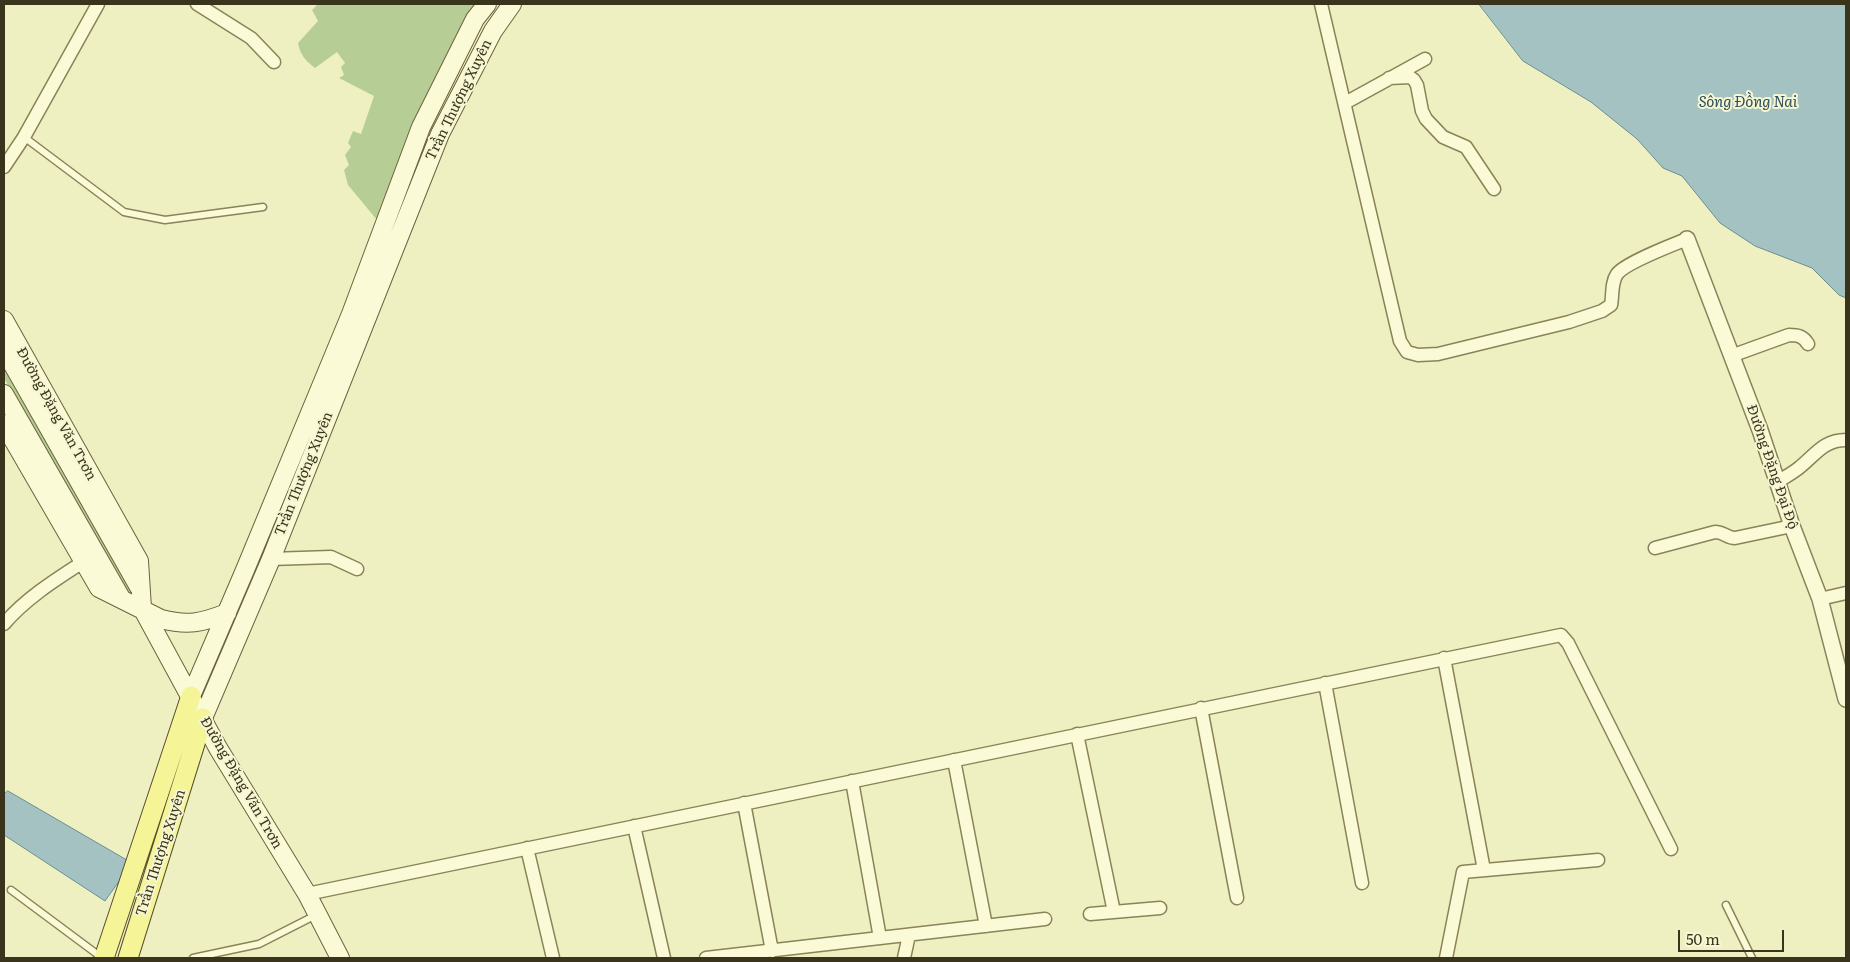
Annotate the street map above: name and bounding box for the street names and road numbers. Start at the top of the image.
street label: Trần Thượng Xuyên [422,37,496,163]
street label: Đường Đặng Văn Trơn [12,344,100,484]
street label: Đường Đặng Đại Độ [1743,402,1801,532]
street label: Trần Thượng Xuyên [271,409,337,539]
street label: Đường Đặng Văn Trơn [196,714,286,852]
street label: Trần Thượng Xuyên [133,787,189,919]

